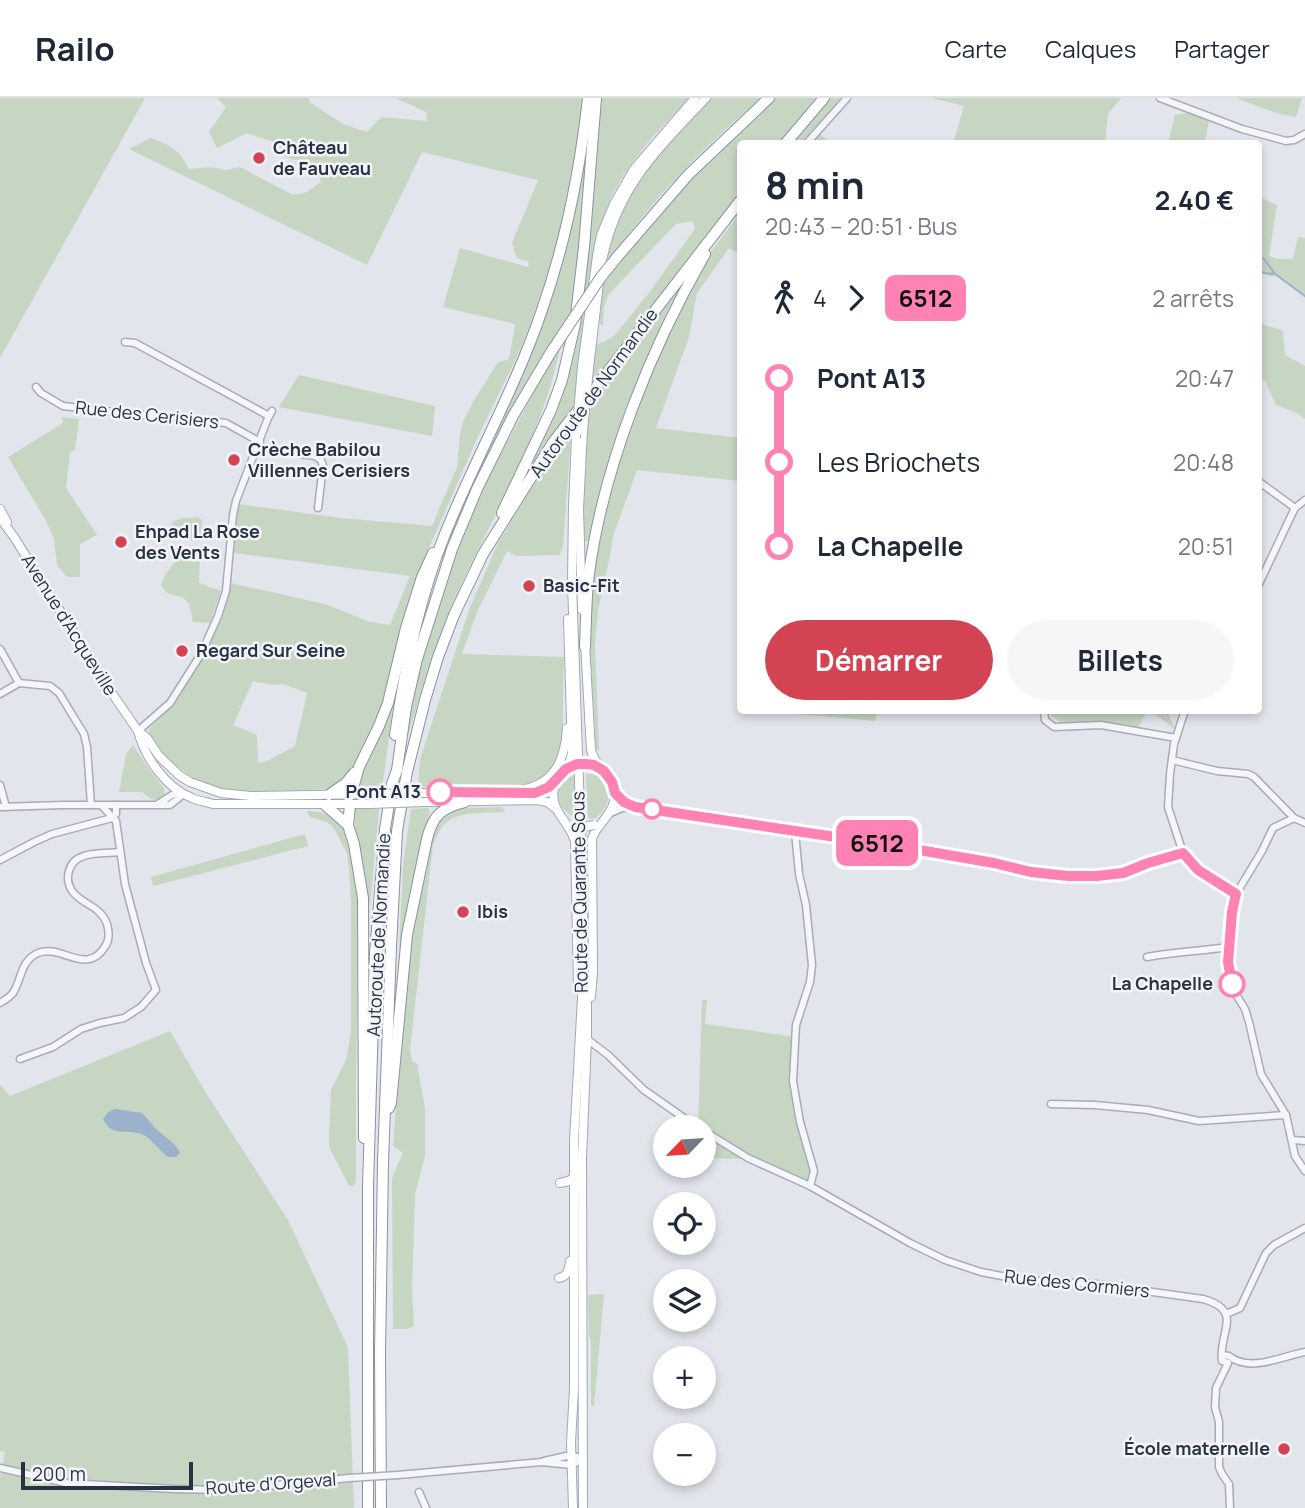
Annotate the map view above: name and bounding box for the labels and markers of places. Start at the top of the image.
place label: Château de Fauveau [273,135,371,180]
marker: Château de Fauveau [251,150,267,166]
place label: Crèche Babilou Villennes Cerisiers [248,437,410,482]
marker: Crèche Babilou Villennes Cerisiers [226,452,242,468]
place label: Ehpad La Rose des Vents [135,519,260,564]
marker: Ehpad La Rose des Vents [113,534,129,550]
place label: Basic-Fit [543,573,620,597]
marker: Basic-Fit [521,578,537,594]
place label: Regard Sur Seine [196,638,346,662]
marker: Regard Sur Seine [174,643,190,659]
place label: Pont A13 [345,779,421,803]
marker: Pont A13 [427,779,453,805]
unlabelled marker [642,799,662,819]
place label: Ibis [477,899,508,923]
marker: Ibis [455,904,471,920]
place label: La Chapelle [1112,971,1213,995]
marker: La Chapelle [1219,971,1245,997]
place label: École maternelle [1124,1436,1270,1460]
marker: École maternelle [1276,1441,1292,1457]

